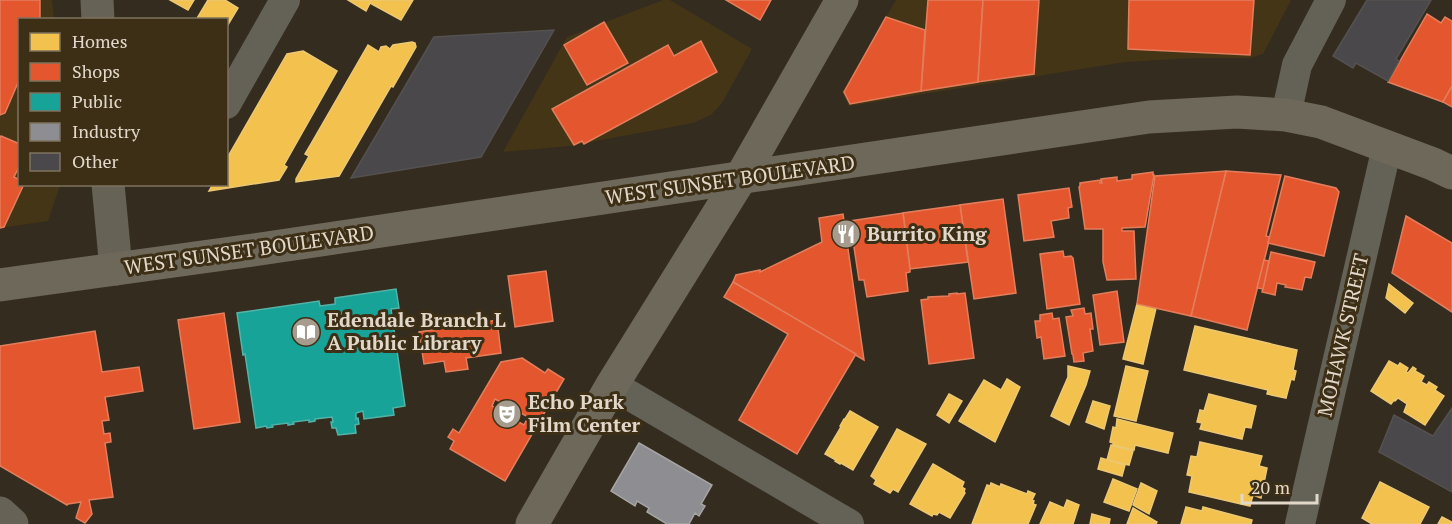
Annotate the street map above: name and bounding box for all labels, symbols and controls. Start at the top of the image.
legend [18,18,228,186]
text: Homes [72,29,127,53]
text: Shops [72,59,120,83]
text: Public [72,89,122,113]
text: Industry [72,119,141,143]
text: Other [72,149,119,173]
street label: WEST SUNSET BOULEVARD [603,149,857,210]
restaurant icon: Burrito King [830,218,862,250]
street label: WEST SUNSET BOULEVARD [122,219,376,280]
place label: Burrito King [867,220,987,247]
street label: MOHAWK STREET [1311,251,1374,419]
place label: Edendale Branch L A Public Library [327,306,506,356]
library icon: Edendale Branch L A Public Library [290,316,322,348]
place label: Echo Park Film Center [528,388,641,438]
theatre icon: Echo Park Film Center [491,398,523,430]
scale bar [1242,467,1317,505]
text: 20 m [1251,475,1291,499]

